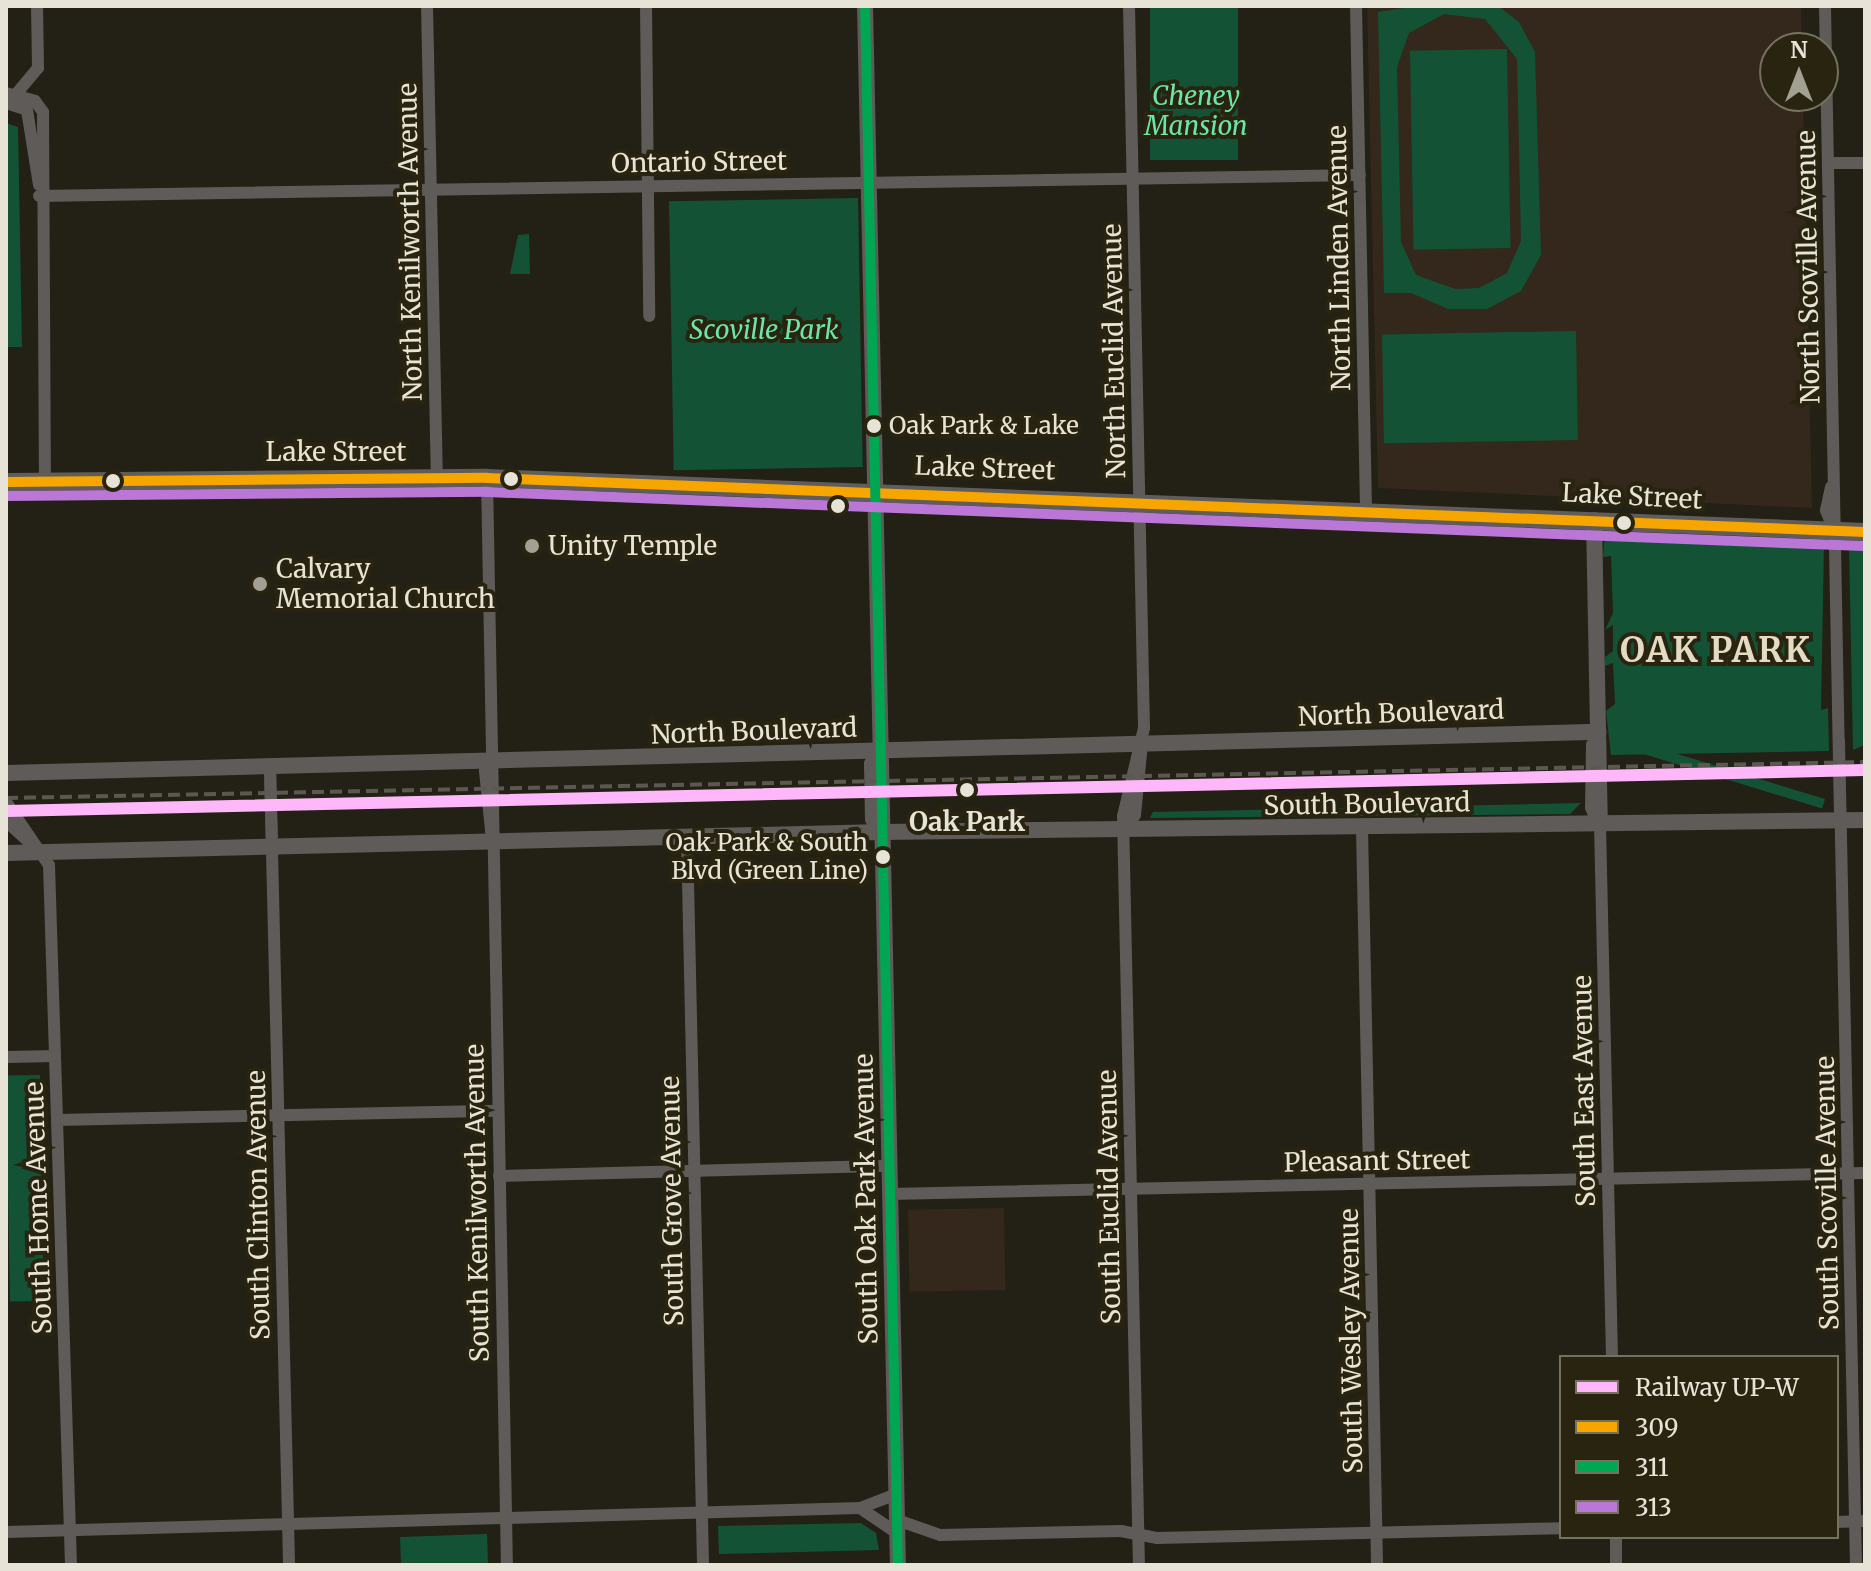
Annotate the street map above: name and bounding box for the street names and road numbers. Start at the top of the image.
street label: North Kenilworth Avenue [392,83,428,401]
street label: North Linden Avenue [1321,125,1357,391]
street label: North Scoville Avenue [1790,130,1826,404]
street label: Ontario Street [611,145,787,179]
street label: North Euclid Avenue [1096,223,1132,479]
street label: Lake Street [266,436,406,468]
street label: Lake Street [914,450,1056,486]
street label: Lake Street [1561,477,1703,515]
street label: North Boulevard [1297,694,1505,732]
street label: North Boulevard [650,712,858,750]
street label: South Boulevard [1263,787,1471,821]
street label: South East Avenue [1566,975,1602,1207]
street label: South Kenilworth Avenue [459,1043,495,1363]
street label: South Oak Park Avenue [848,1053,884,1345]
street label: South Scoville Avenue [1809,1056,1845,1330]
street label: South Euclid Avenue [1091,1069,1127,1325]
street label: South Clinton Avenue [240,1070,276,1340]
street label: South Grove Avenue [654,1076,690,1326]
street label: South Home Avenue [18,1081,58,1335]
street label: Pleasant Street [1283,1144,1471,1178]
street label: South Wesley Avenue [1333,1208,1369,1474]

